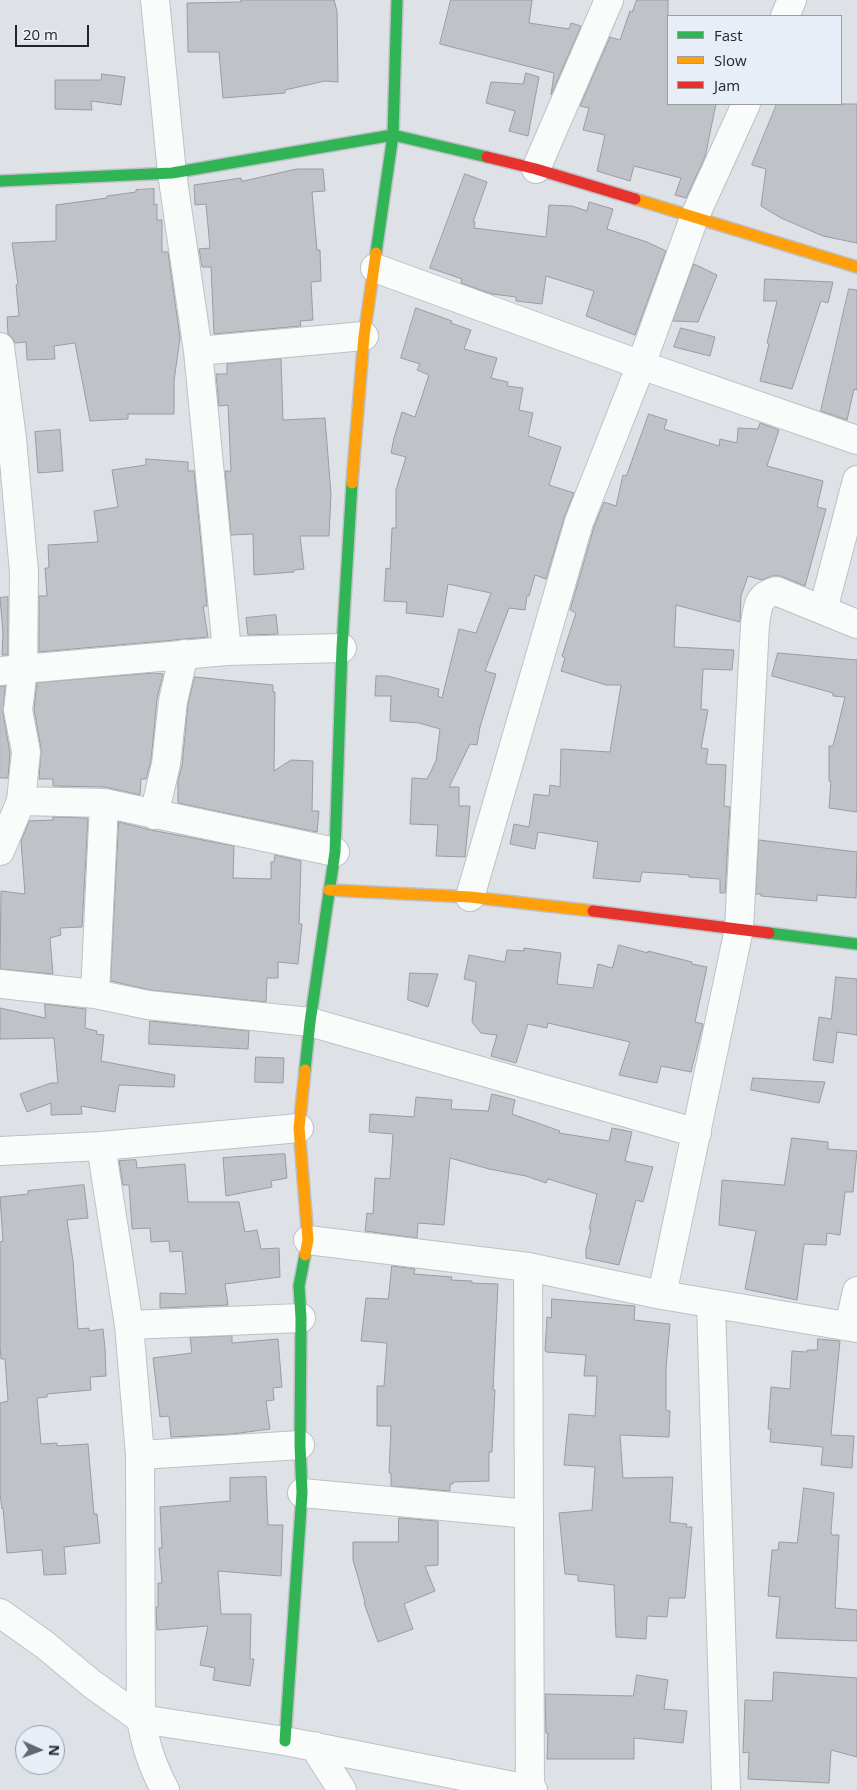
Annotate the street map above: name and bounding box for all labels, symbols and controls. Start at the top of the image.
scale bar [18,15,91,47]
legend [667,15,842,105]
text: 20 m [23,24,58,44]
text: Fast [714,25,743,45]
text: Slow [714,50,747,70]
text: Jam [714,75,740,95]
north arrow [15,1725,65,1775]
text: N [45,1744,64,1757]

